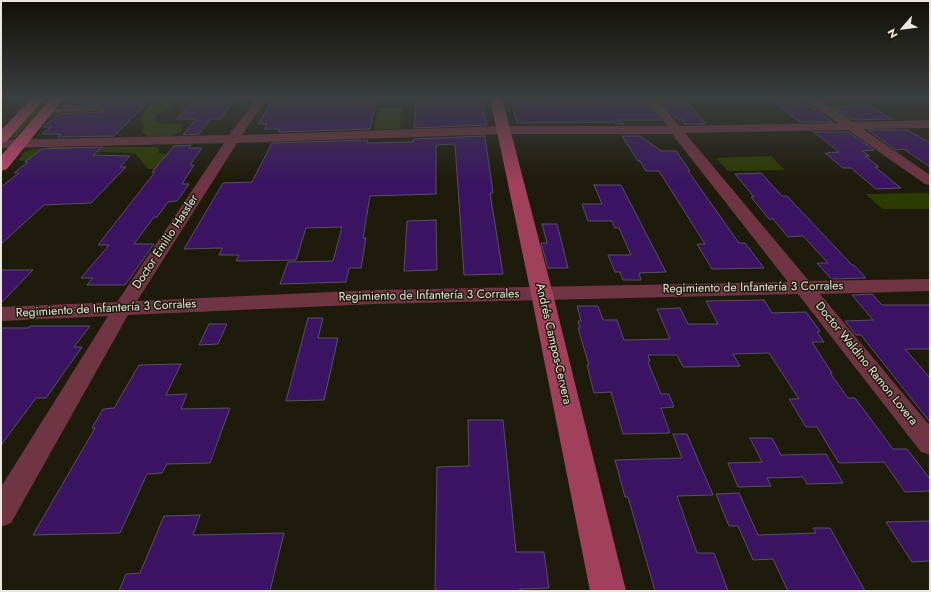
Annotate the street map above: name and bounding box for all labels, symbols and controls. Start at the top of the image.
north arrow [883,8,923,48]
text: N [883,26,902,41]
street label: Doctor Emilio Hassler [130,192,202,292]
street label: Regimiento de Infantería 3 Corrales [663,279,843,297]
street label: Andrés Campos-Cervera [532,282,574,406]
street label: Regimiento de Infantería 3 Corrales [339,287,519,305]
street label: Regimiento de Infantería 3 Corrales [15,297,197,321]
street label: Doctor Waldino Ramon Lovera [812,299,920,429]

